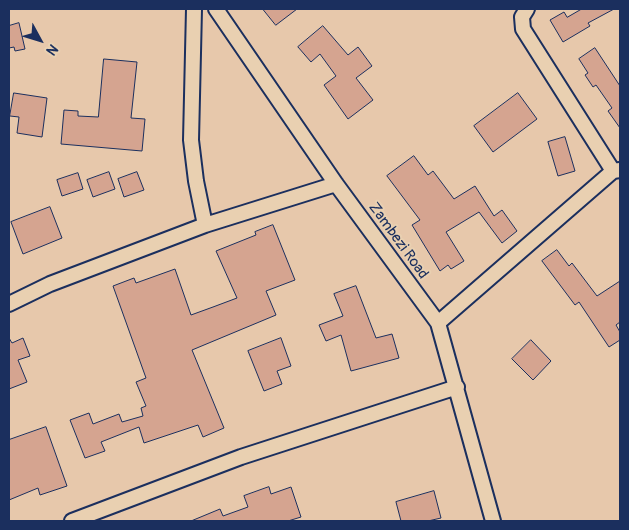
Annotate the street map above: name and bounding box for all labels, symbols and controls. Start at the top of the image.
north arrow [15,15,65,65]
text: N [42,41,62,59]
street label: Zambezi Road [364,199,432,283]

